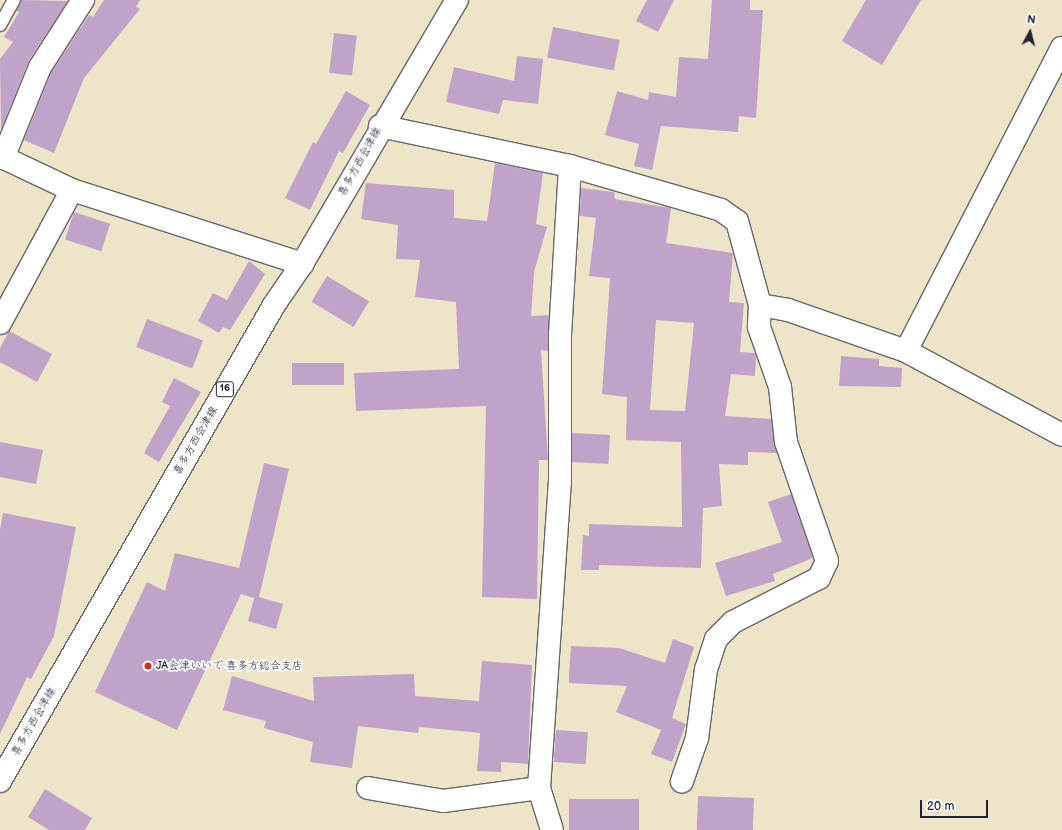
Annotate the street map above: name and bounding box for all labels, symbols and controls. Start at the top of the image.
north arrow [1010,12,1050,52]
text: N [1027,13,1036,27]
street label: 喜多方西会津線 [336,125,384,199]
road number: 16 [215,381,235,397]
street label: 喜多方西会津線 [171,404,221,478]
place label: JA会津いいで 喜多方総合支店 [156,659,303,673]
marker: JA会津いいで 喜多方総合支店 [143,661,153,671]
street label: 喜多方西会津線 [9,685,59,759]
scale bar [922,792,990,818]
text: 20 m [927,799,954,814]

